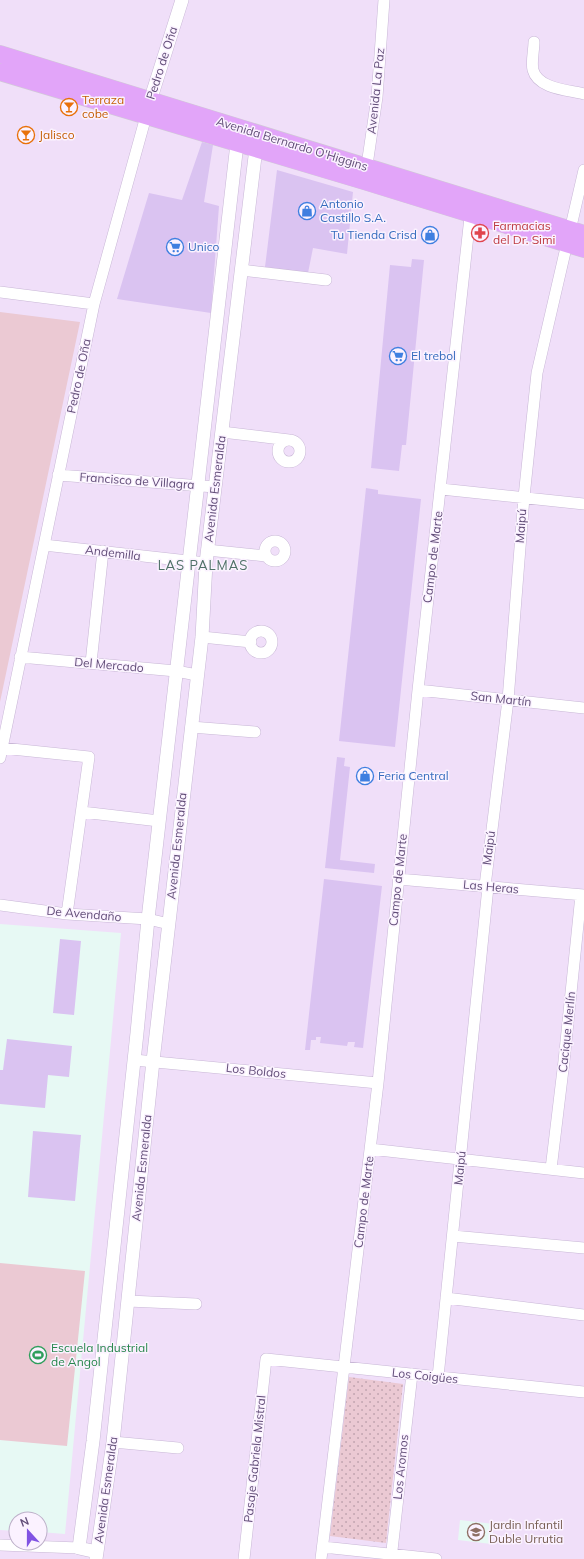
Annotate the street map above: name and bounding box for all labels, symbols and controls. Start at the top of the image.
street label: Pedro de Oña [143,24,180,101]
street label: Avenida La Paz [364,47,387,135]
place label: Terraza cobe [82,92,124,121]
bar icon: Terraza cobe [59,97,79,117]
street label: Avenida Bernardo O'Higgins [215,113,370,174]
bar icon: Jalisco [16,125,36,145]
place label: Jalisco [39,127,75,142]
place label: Antonio Castillo S.A. [320,196,386,225]
shop icon: Antonio Castillo S.A. [297,201,317,221]
place label: Farmacias del Dr. Simi [493,218,556,247]
pharmacy icon: Farmacias del Dr. Simi [470,223,490,243]
shop icon: Tu Tienda Crisd [420,225,440,245]
place label: Tu Tienda Crisd [331,227,417,242]
supermarket icon: Unico [165,237,185,257]
place label: Unico [188,239,219,254]
street label: Pedro de Oña [63,337,94,415]
supermarket icon: El trebol [388,346,408,366]
place label: El trebol [411,348,456,363]
street label: Avenida Esmeralda [201,435,228,543]
street label: Francisco de Villagra [79,469,195,492]
street label: Maipú [512,508,529,544]
street label: Campo de Marte [419,510,446,604]
street label: Andemilla [84,542,142,563]
district label: LAS PALMAS [158,557,248,573]
street label: Del Mercado [74,654,145,675]
street label: San Martín [470,688,532,709]
shop icon: Feria Central [355,766,375,786]
place label: Feria Central [378,768,449,783]
street label: Avenida Esmeralda [163,792,190,900]
street label: Maipú [479,830,498,866]
street label: Campo de Marte [385,833,410,927]
street label: Las Heras [462,877,520,896]
street label: De Avendaño [46,903,122,924]
street label: Cacique Merlín [555,991,578,1073]
street label: Los Boldos [225,1060,287,1081]
street label: Avenida Esmeralda [128,1114,155,1222]
street label: Maipú [450,1150,469,1186]
street label: Campo de Marte [350,1155,377,1249]
place label: Escuela Industrial de Angol [51,1340,148,1369]
sports icon: Escuela Industrial de Angol [28,1345,48,1365]
street label: Los Coigües [391,1365,459,1386]
street label: Pasaje Gabriela Mistral [240,1394,269,1523]
street label: Los Aromos [390,1433,411,1500]
street label: Avenida Esmeralda [91,1436,120,1544]
north arrow [8,1511,48,1551]
text: N [18,1514,31,1530]
place label: Jardin Infantil Duble Urrutia [489,1517,563,1546]
school or university icon: Jardin Infantil Duble Urrutia [466,1522,486,1542]

